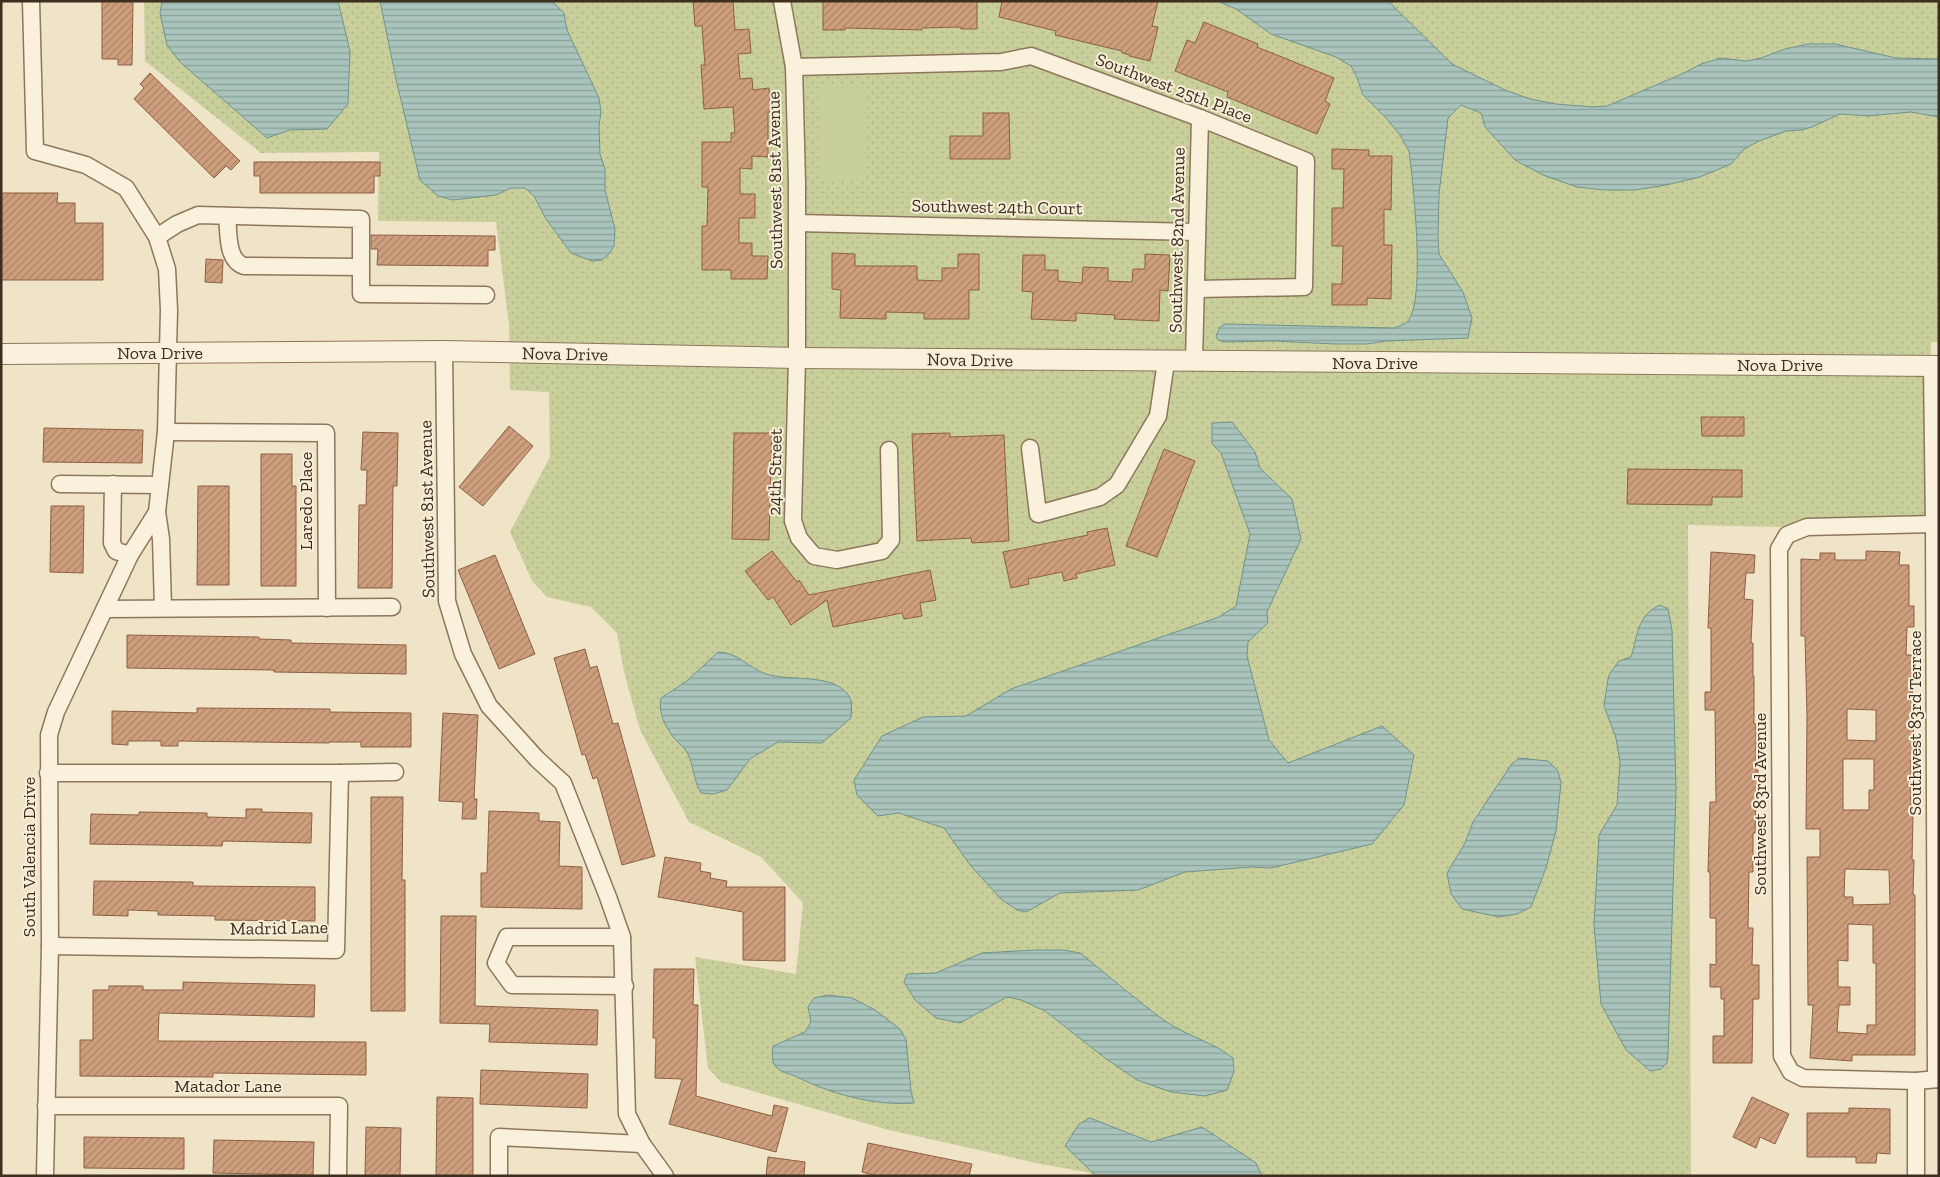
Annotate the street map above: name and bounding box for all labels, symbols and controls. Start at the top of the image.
street label: Southwest 25th Place [1093,48,1255,128]
street label: Southwest 81st Avenue [762,91,788,269]
street label: Southwest 82nd Avenue [1164,147,1190,333]
street label: Southwest 24th Court [911,195,1083,219]
street label: Nova Drive [117,342,203,364]
street label: Nova Drive [522,342,608,366]
street label: Nova Drive [927,348,1013,372]
street label: Nova Drive [1332,352,1418,374]
street label: Nova Drive [1737,354,1823,376]
street label: Southwest 81st Avenue [414,420,440,598]
street label: 24th Street [763,428,787,516]
street label: Laredo Place [295,452,317,550]
street label: Southwest 83rd Terrace [1904,631,1926,815]
street label: Southwest 83rd Avenue [1749,713,1771,895]
street label: South Valencia Drive [18,777,40,937]
street label: Madrid Lane [230,916,328,940]
street label: Matador Lane [174,1075,282,1097]

